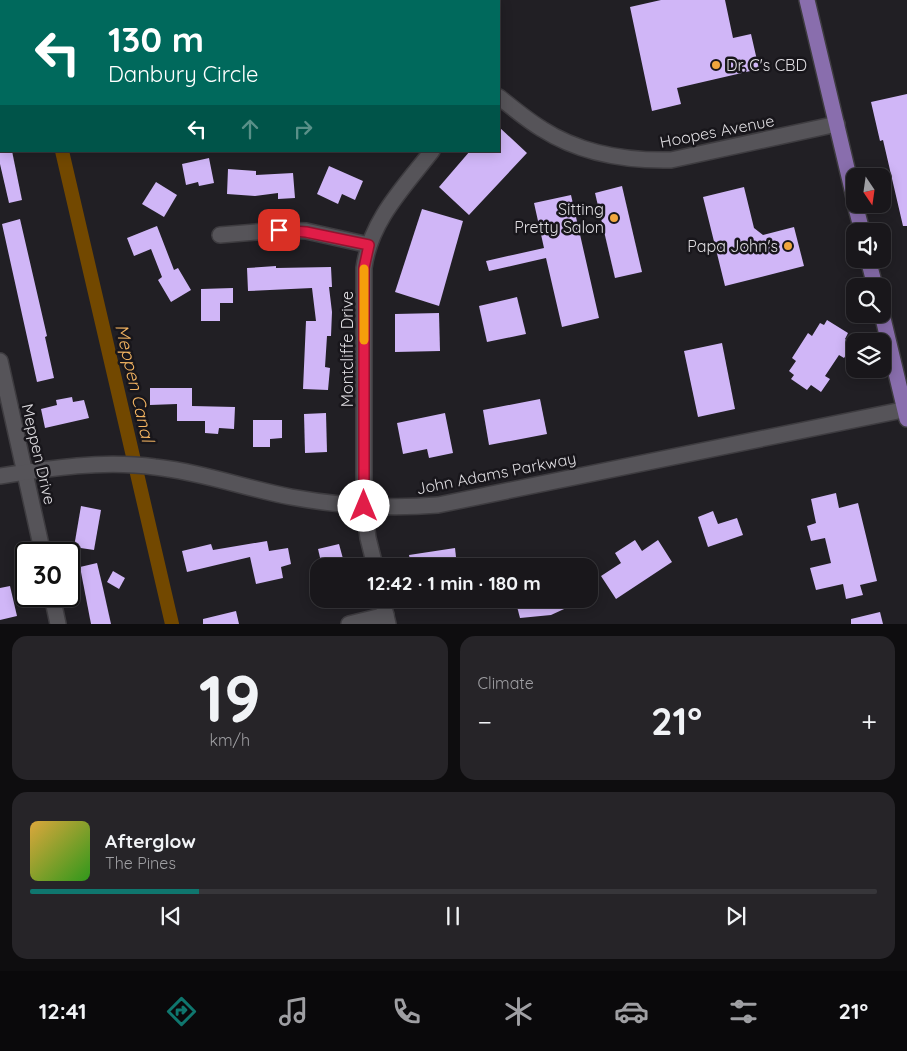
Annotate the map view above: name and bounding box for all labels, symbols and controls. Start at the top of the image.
text: 130 m [108,17,204,61]
icon: left [25,20,90,85]
place label: Dr. C's CBD [726,55,807,75]
marker: Dr. C's CBD [710,59,722,71]
text: Danbury Circle [108,60,258,88]
street label: Hoopes Avenue [658,110,776,152]
icon: left [183,115,211,143]
icon: ahead [236,115,264,143]
icon: right [289,115,317,143]
north arrow [846,168,891,212]
map controls [846,168,891,378]
place label: Sitting Pretty Salon [514,199,604,237]
pin [258,209,300,251]
marker: Sitting Pretty Salon [608,212,620,224]
icon: arrive [265,216,293,244]
button: sound [846,223,891,268]
place label: Papa John's [687,236,778,256]
marker: Papa John's [782,240,794,252]
button: search [846,278,891,323]
street label: Montcliffe Drive [337,291,357,407]
water label: Meppen Canal [110,322,160,446]
button: layers [846,333,891,378]
street label: Meppen Drive [18,402,60,506]
street label: John Adams Parkway [414,448,578,498]
position arrow [337,479,389,531]
speed limit sign: 30 [15,542,80,607]
text: 12:42 · 1 min · 180 m [367,571,541,595]
text: 19 [199,657,261,738]
text: Climate [478,673,534,693]
text: 21° [651,697,702,745]
text: − [478,704,492,739]
text: + [861,704,877,739]
text: km/h [209,730,250,750]
text: Afterglow [105,829,196,853]
text: The Pines [105,853,176,873]
icon: previous [157,902,185,930]
icon: pause [439,902,467,930]
icon: next [722,902,750,930]
icon: directions [164,994,199,1029]
icon: music [276,994,311,1029]
icon: phone [389,994,424,1029]
icon: climate [501,994,536,1029]
icon: car [614,994,649,1029]
icon: filters [726,994,761,1029]
text: 12:41 [39,997,87,1025]
text: 21° [838,997,868,1025]

